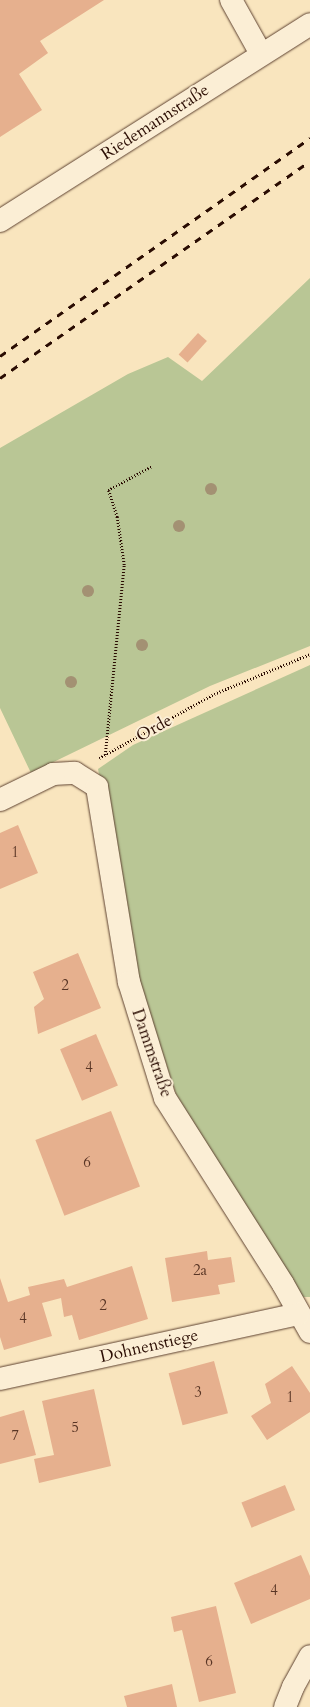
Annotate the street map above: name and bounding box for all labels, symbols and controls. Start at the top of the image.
street label: Riedemannstraße [97,80,213,164]
street label: Orde [133,710,175,746]
house number: 1 [11,844,19,862]
house number: 2 [61,977,69,995]
street label: Dammstraße [127,1006,177,1100]
house number: 4 [85,1059,93,1077]
house number: 6 [83,1154,91,1172]
house number: 2a [193,1262,207,1280]
house number: 2 [99,1297,107,1315]
house number: 4 [19,1310,27,1328]
street label: Dohnenstiege [98,1325,200,1367]
house number: 3 [194,1384,202,1402]
house number: 1 [286,1389,294,1407]
house number: 5 [71,1419,79,1437]
house number: 7 [11,1427,19,1445]
house number: 4 [270,1582,278,1600]
house number: 6 [205,1653,213,1671]

